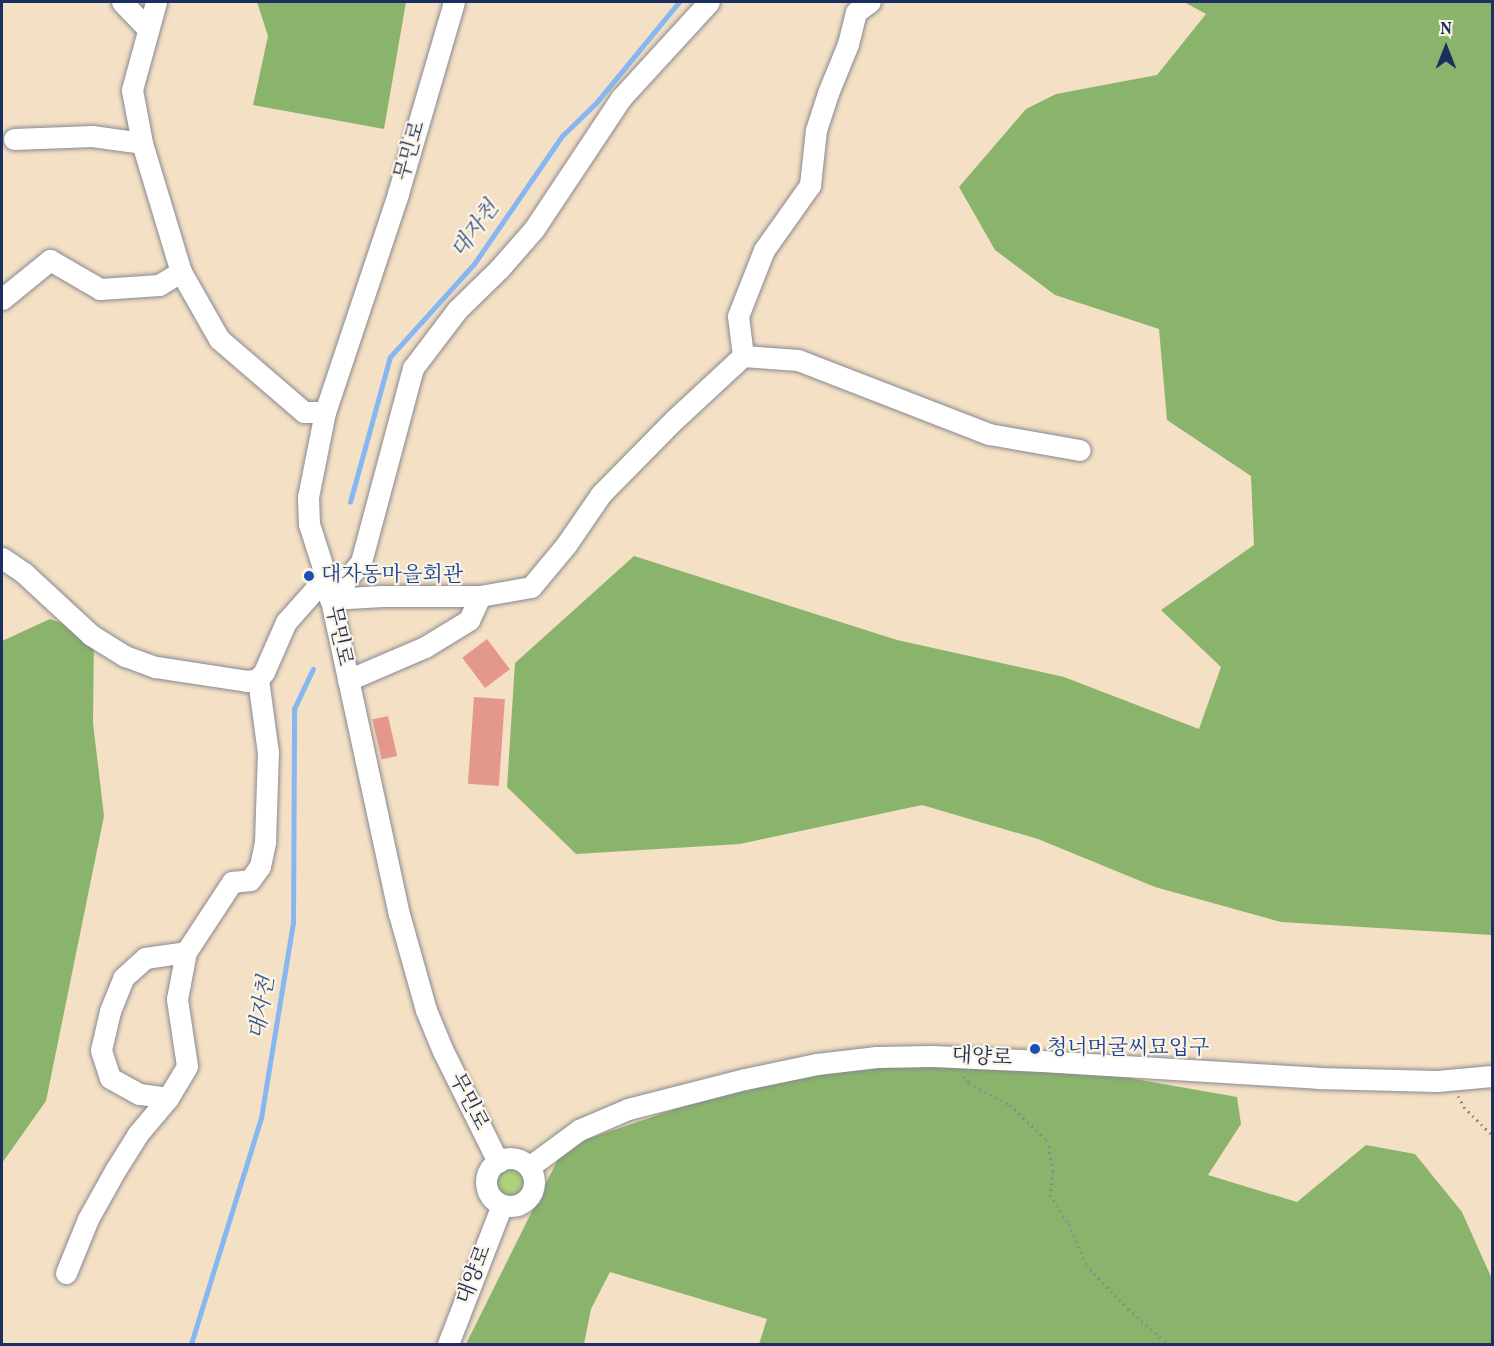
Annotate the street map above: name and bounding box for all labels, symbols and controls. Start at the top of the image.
north arrow [1416,18,1476,78]
text: N [1440,19,1452,41]
street label: 무민로 [391,118,431,184]
water label: 대자천 [447,196,505,264]
place label: 대자동마을회관 [321,563,463,589]
marker: 대자동마을회관 [302,569,316,583]
street label: 무민로 [319,604,357,668]
water label: 대자천 [245,974,281,1042]
place label: 청너머굴씨묘입구 [1047,1036,1209,1062]
marker: 청너머굴씨묘입구 [1028,1042,1042,1056]
street label: 대양로 [951,1044,1013,1072]
street label: 무민로 [443,1069,493,1135]
street label: 대양로 [452,1242,498,1308]

